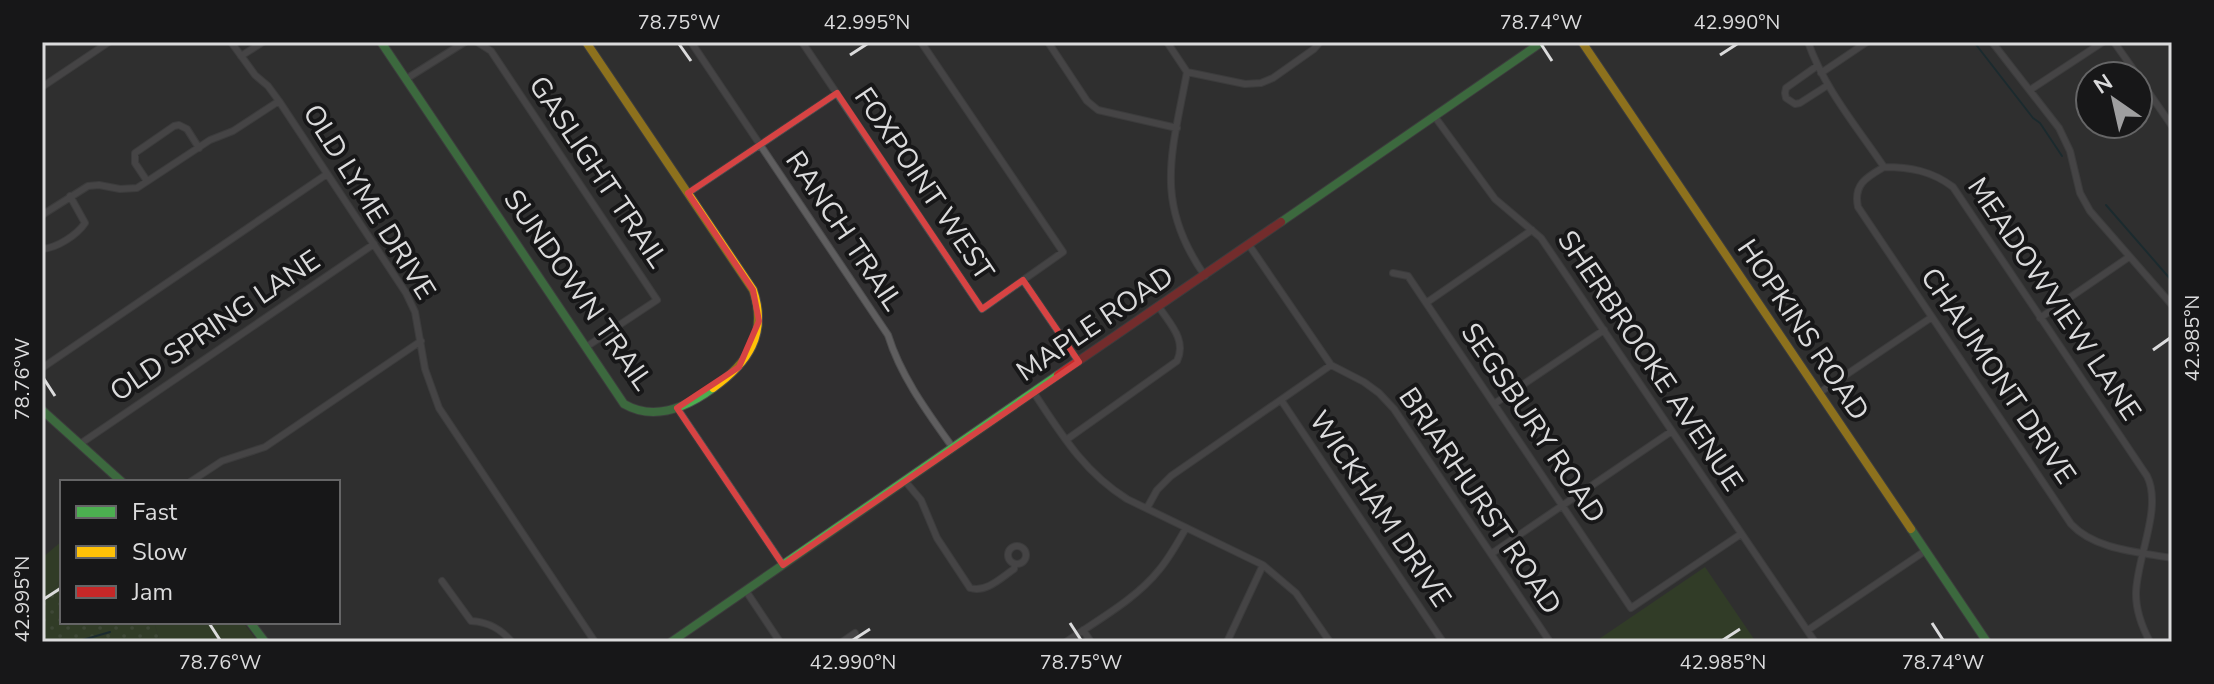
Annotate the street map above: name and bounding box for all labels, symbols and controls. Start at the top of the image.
text: 78.75°W [638,9,720,36]
text: 42.995°N [824,9,910,36]
text: 78.74°W [1500,9,1582,36]
text: 42.990°N [1694,9,1780,36]
north arrow [2074,60,2154,140]
text: N [2088,67,2119,101]
street label: GASLIGHT TRAIL [520,69,676,275]
street label: FOXPOINT WEST [845,80,1003,288]
street label: OLD LYME DRIVE [294,97,444,307]
street label: RANCH TRAIL [777,144,911,318]
street label: MEADOWVIEW LANE [1958,170,2150,428]
street label: SUNDOWN TRAIL [494,182,662,398]
street label: SHERBROOKE AVENUE [1548,223,1752,499]
street label: HOPKINS ROAD [1728,232,1878,428]
street label: OLD SPRING LANE [102,242,328,410]
street label: MAPLE ROAD [1009,257,1181,391]
street label: CHAUMONT DRIVE [1911,260,2085,492]
text: 42.985°N [2179,295,2206,381]
street label: SEGSBURY ROAD [1452,316,1614,530]
text: 78.76°W [9,338,36,420]
street label: BRIARHURST ROAD [1390,380,1570,622]
street label: WICKHAM DRIVE [1300,403,1460,615]
legend [60,480,340,624]
text: Fast [132,496,178,528]
text: Slow [132,536,187,568]
text: 42.995°N [9,556,36,642]
text: Jam [131,576,173,608]
text: 78.76°W [179,649,261,676]
text: 42.990°N [810,649,896,676]
text: 78.75°W [1040,649,1122,676]
text: 42.985°N [1680,649,1766,676]
text: 78.74°W [1902,649,1984,676]

